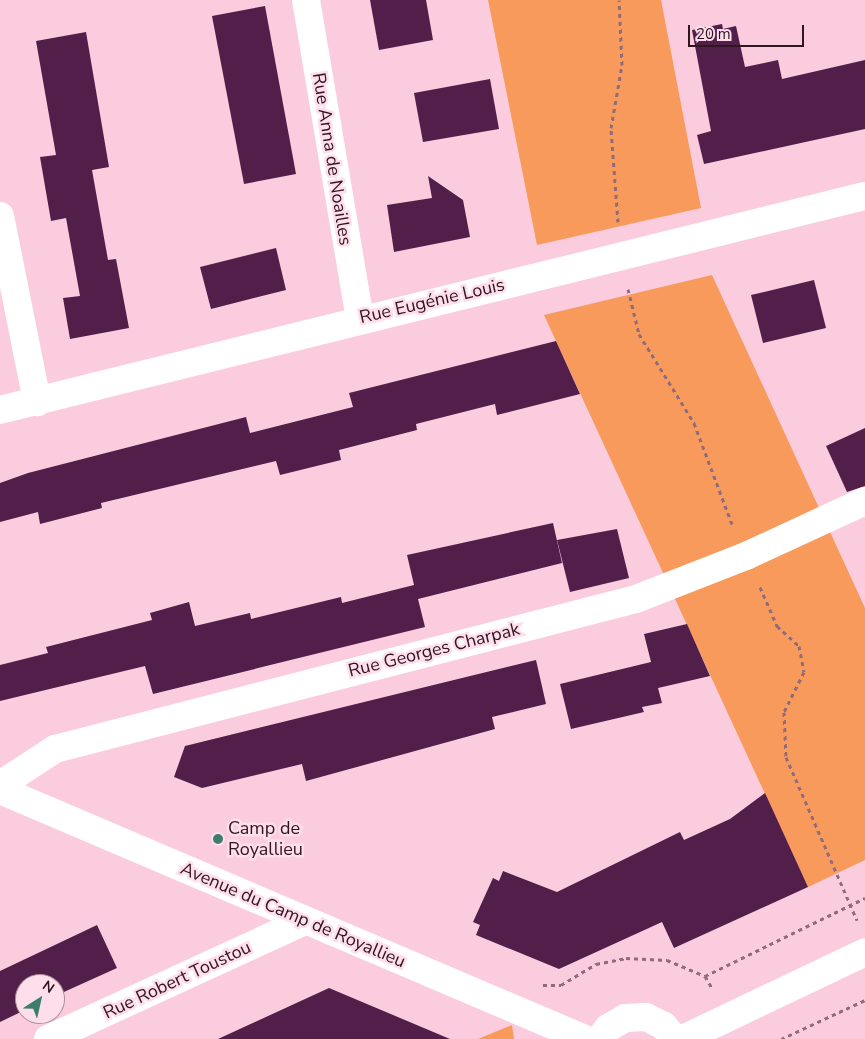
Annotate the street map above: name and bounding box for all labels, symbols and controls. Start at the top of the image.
scale bar [690,15,806,47]
text: 20 m [696,24,731,44]
street label: Rue Anna de Noailles [308,71,356,247]
street label: Rue Eugénie Louis [357,274,507,328]
street label: Rue Georges Charpak [346,618,522,682]
place label: Camp de Royallieu [228,818,303,861]
marker: Camp de Royallieu [212,833,224,845]
street label: Avenue du Camp de Royallieu [177,858,409,972]
street label: Rue Robert Toustou [100,936,254,1024]
north arrow [15,974,65,1024]
text: N [39,976,58,998]

